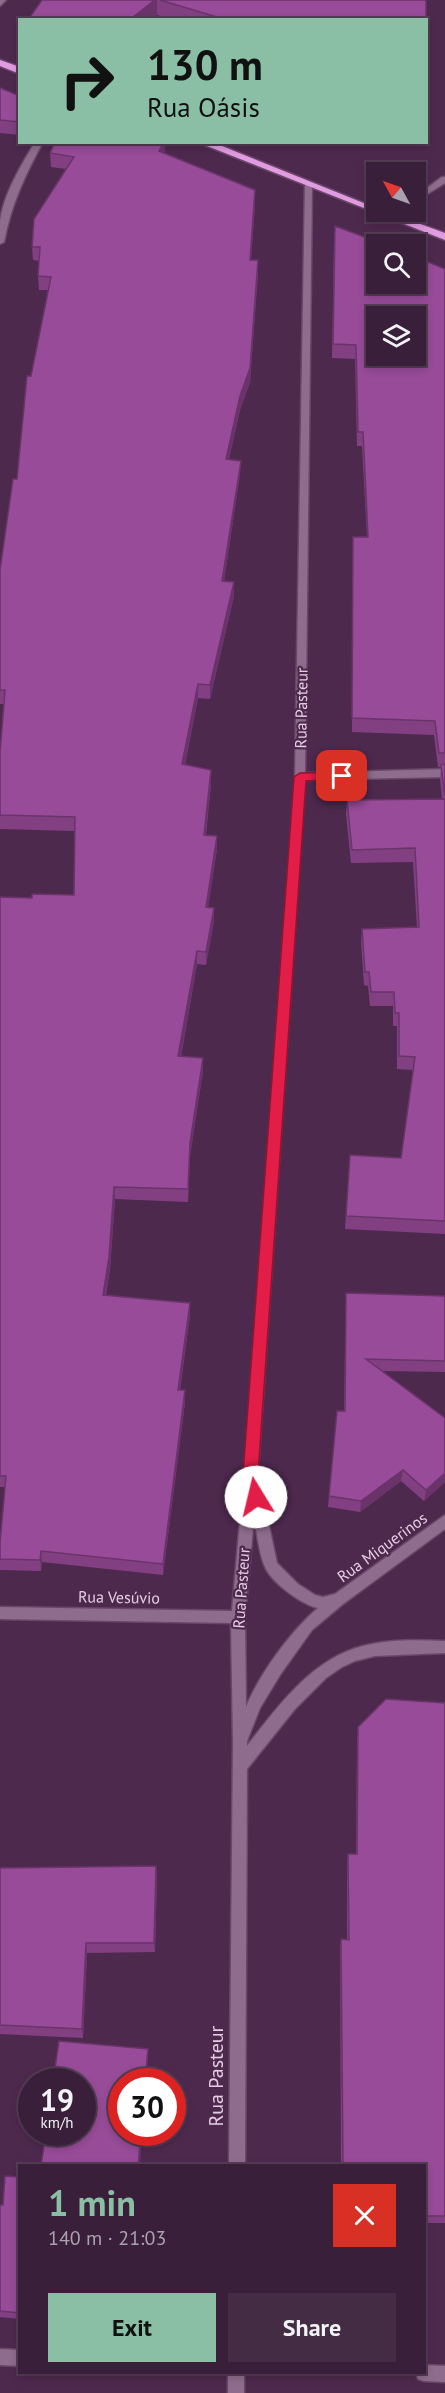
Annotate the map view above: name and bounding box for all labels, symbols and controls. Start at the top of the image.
text: 130 m [147,37,263,92]
icon: right [48,42,126,120]
text: Rua Oásis [147,90,260,124]
north arrow [366,162,426,222]
map controls [366,162,426,366]
button: search [366,234,426,294]
button: layers [366,306,426,366]
street label: Rua Pasteur [290,667,312,749]
pin [316,750,367,801]
icon: arrive [325,759,358,792]
position arrow [224,1465,288,1529]
street label: Rua Miquerinos [333,1508,431,1586]
street label: Rua Pasteur [228,1547,254,1629]
street label: Rua Vesúvio [78,1586,160,1608]
street label: Rua Pasteur [203,2025,229,2126]
speed limit sign: 30 [108,2068,186,2146]
text: 19 [40,2080,74,2119]
text: km/h [41,2113,73,2132]
text: 1 min [48,2179,136,2226]
button: close [333,2184,396,2247]
text: 140 m · 21:03 [48,2225,166,2251]
button: Exit [48,2293,216,2362]
button: Share [228,2293,396,2362]

